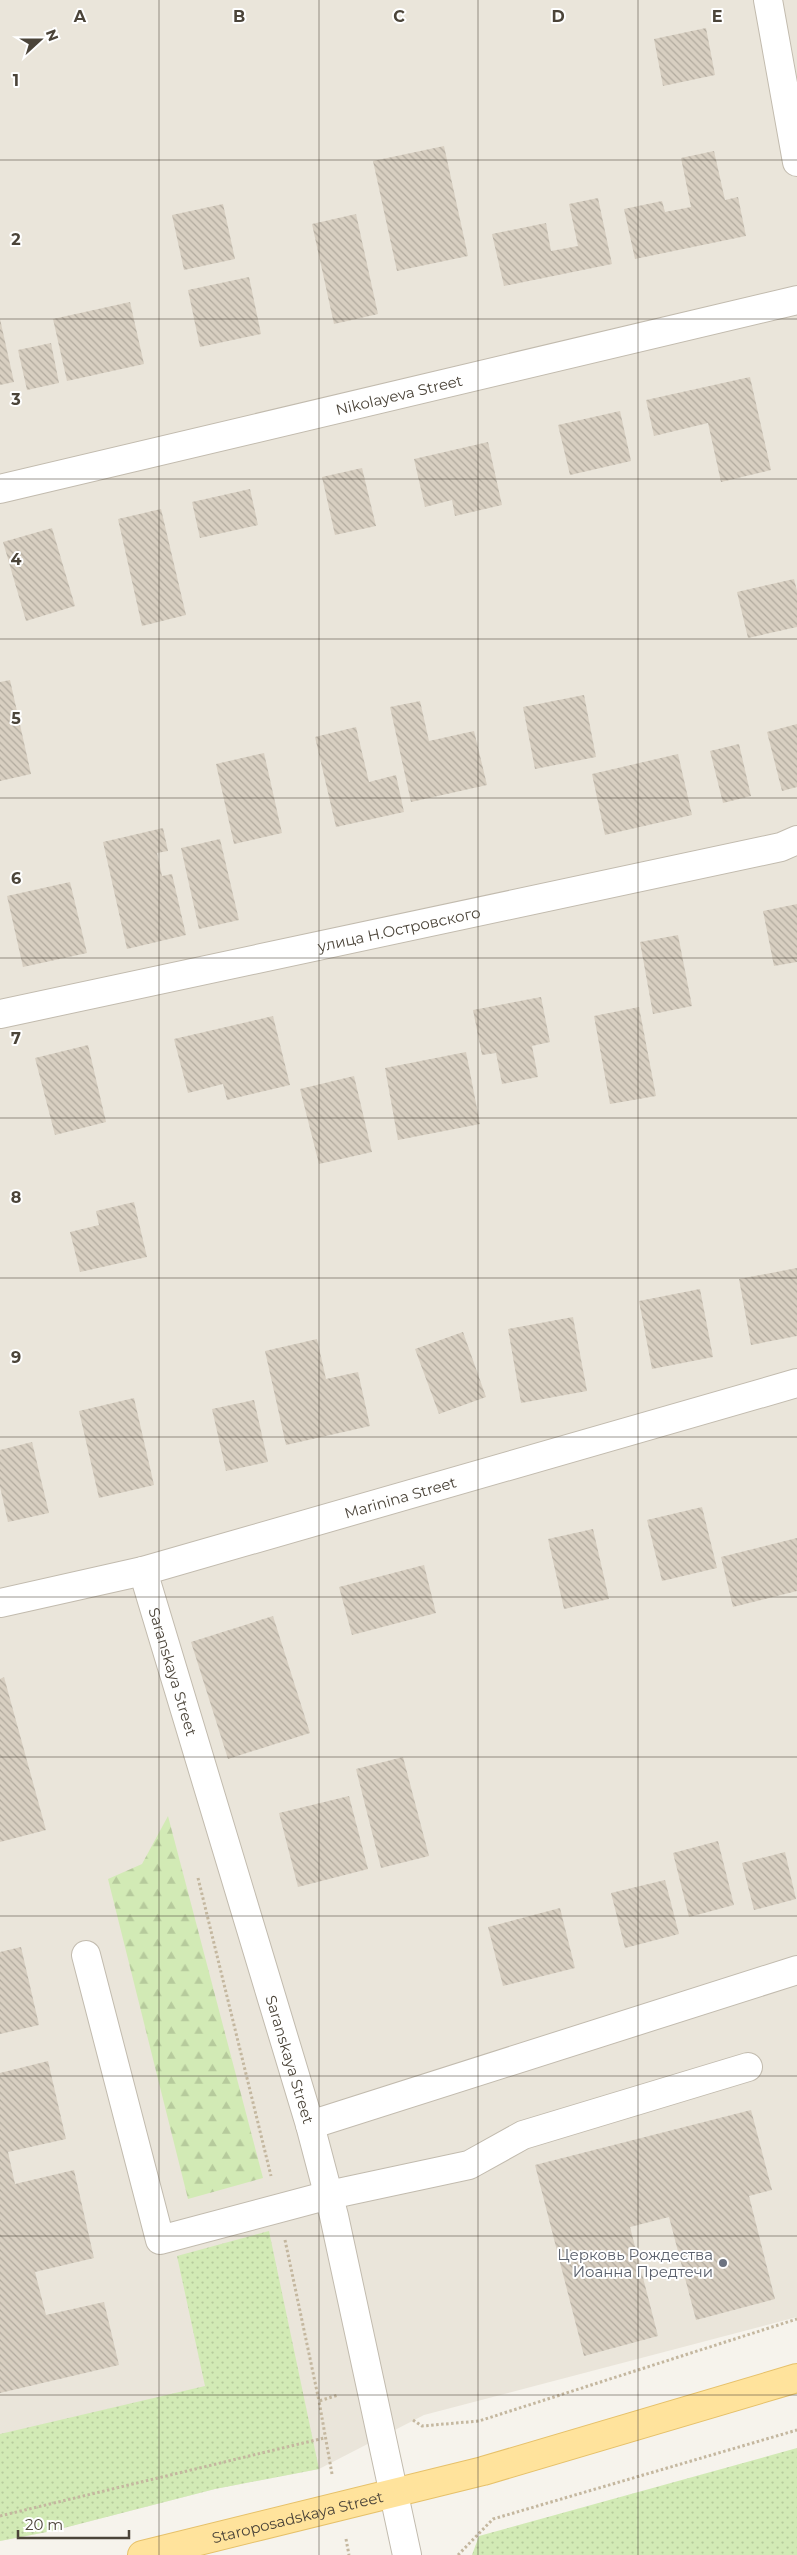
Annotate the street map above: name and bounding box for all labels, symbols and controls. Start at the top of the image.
text: A [73,7,87,26]
text: B [233,7,245,26]
text: C [393,7,405,26]
text: D [551,7,565,26]
text: E [712,7,722,26]
north arrow [15,15,65,65]
text: N [42,27,63,44]
text: 1 [13,71,19,90]
text: 2 [11,230,21,249]
street label: Nikolayeva Street [334,370,464,419]
text: 3 [10,390,21,409]
text: 4 [10,550,22,569]
text: 5 [11,709,21,728]
text: 6 [11,869,21,888]
street label: улица Н.Островского [315,902,482,956]
text: 7 [11,1029,21,1048]
text: 8 [11,1188,21,1207]
text: 9 [11,1348,21,1367]
street label: Marinina Street [342,1472,458,1522]
street label: Saranskaya Street [145,1605,202,1738]
street label: Saranskaya Street [262,1993,319,2126]
place label: Церковь Рождества Иоанна Предтечи [557,2245,713,2281]
marker: Церковь Рождества Иоанна Предтечи [717,2257,729,2269]
street label: Staroposadskaya Street [210,2486,385,2547]
scale bar [18,2508,129,2540]
text: 20 m [25,2515,63,2534]

